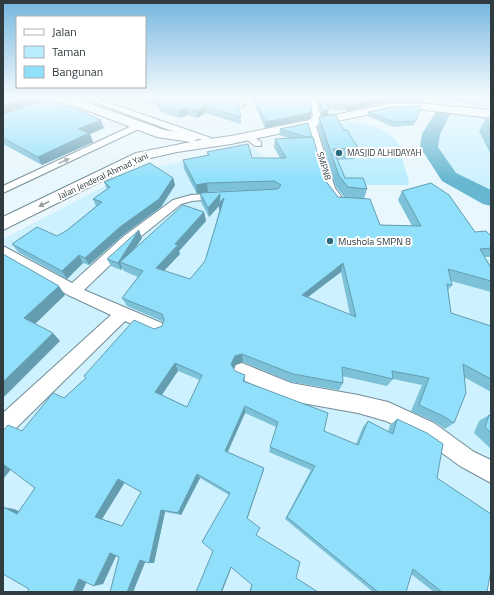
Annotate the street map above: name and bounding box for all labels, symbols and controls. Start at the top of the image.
legend [16,16,146,88]
text: Jalan [52,22,77,41]
text: Taman [52,42,86,61]
text: Bangunan [52,62,103,81]
place label: MASJID ALHIDAYAH [347,146,422,159]
marker: MASJID ALHIDAYAH [334,148,344,158]
street label: Jalan Jenderal Ahmad Yani [56,149,150,202]
street label: SMPN8 [314,150,335,182]
one-way arrow [58,158,69,164]
one-way arrow [38,201,50,207]
place label: Mushola SMPN 8 [338,234,411,249]
marker: Mushola SMPN 8 [325,236,335,246]

